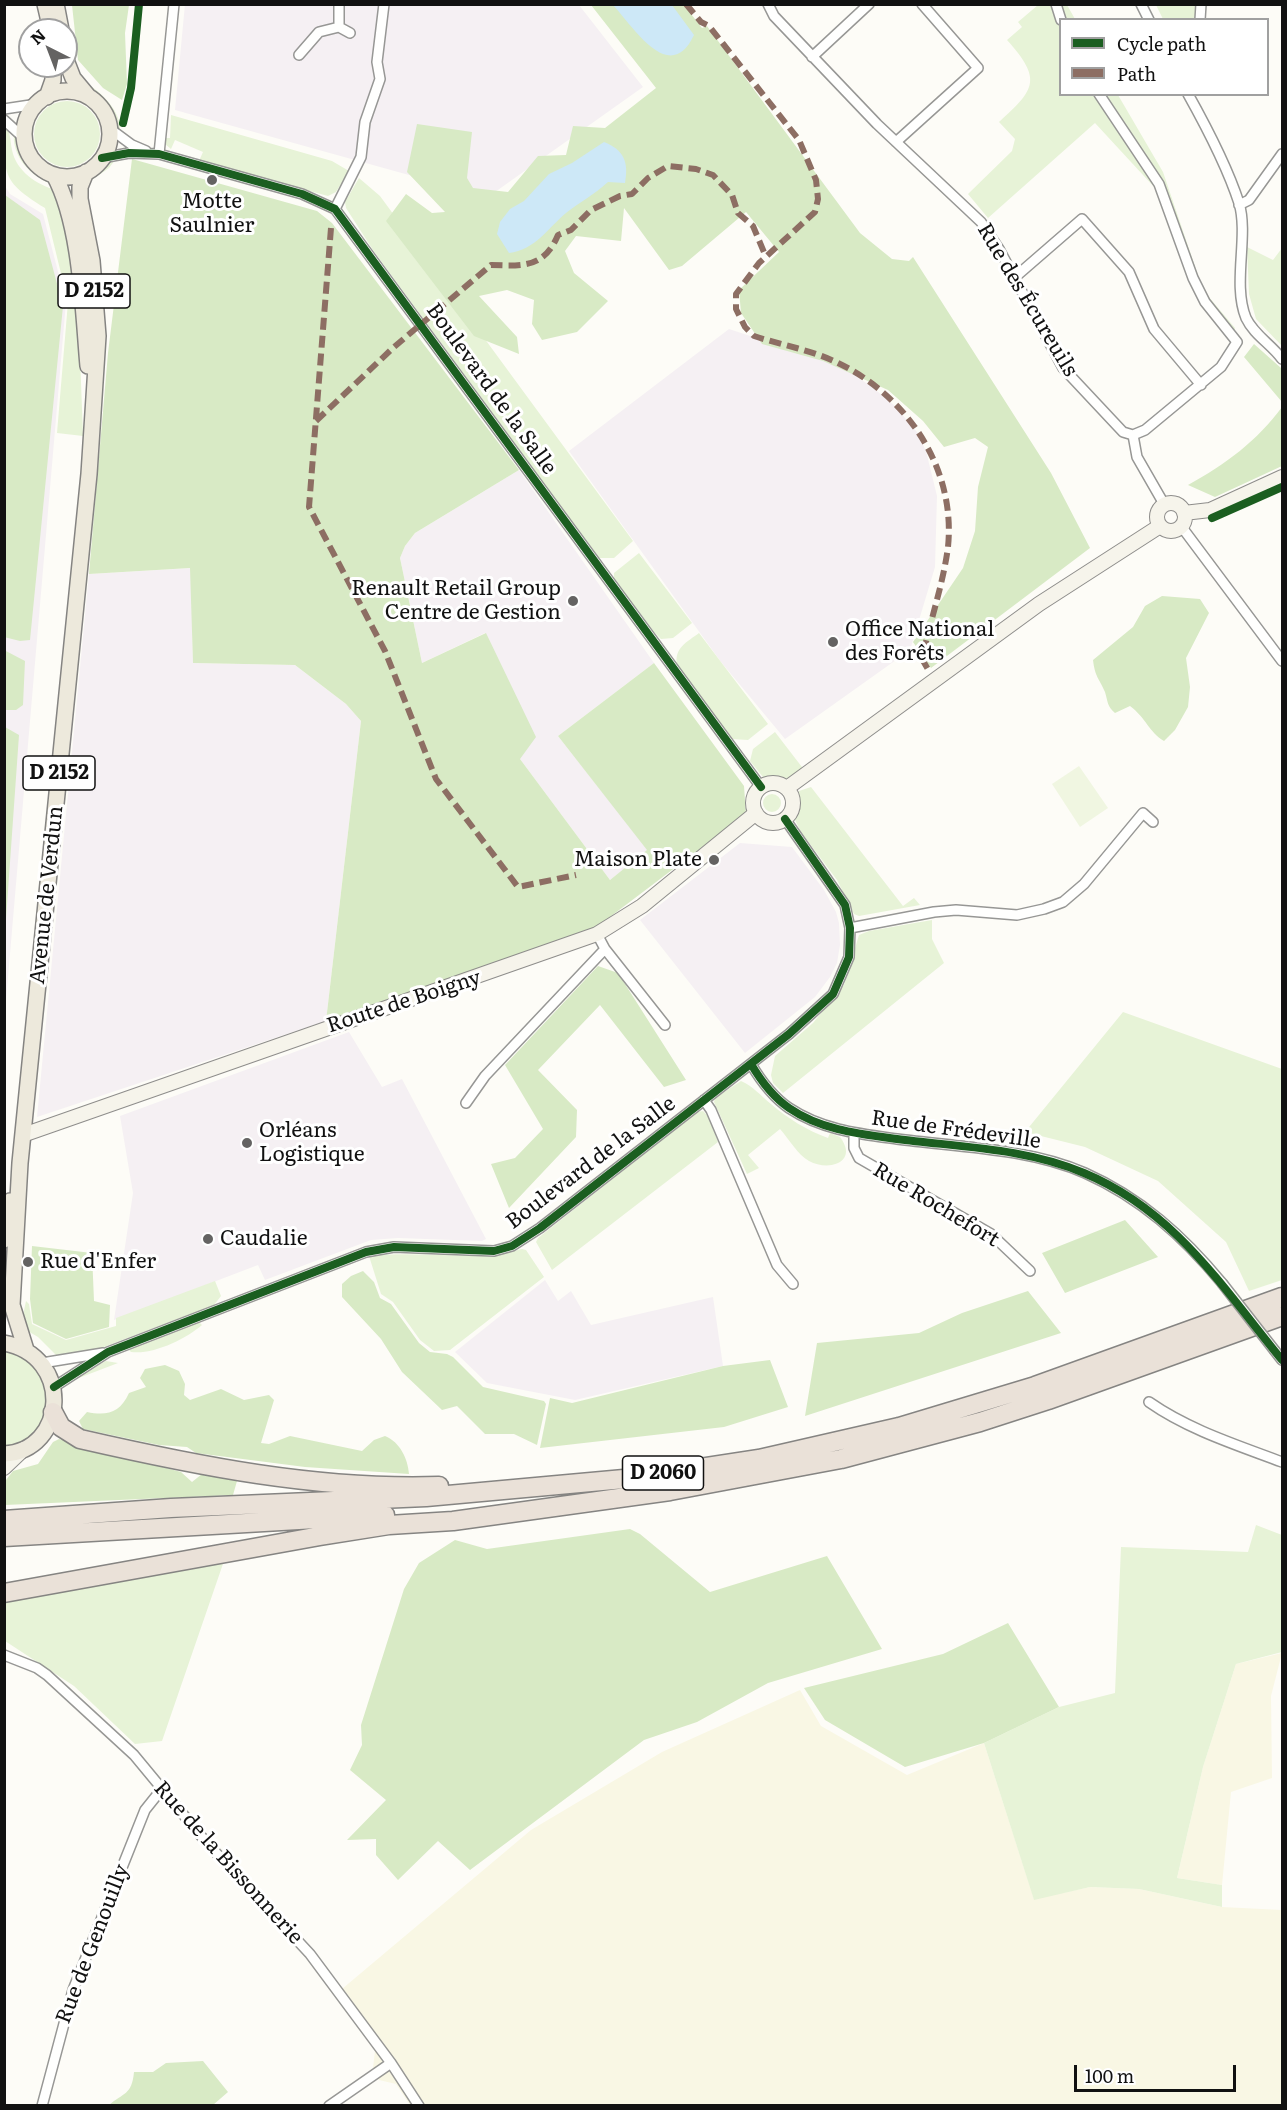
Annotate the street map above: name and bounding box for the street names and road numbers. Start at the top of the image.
street label: Rue des Écureuils [971,219,1083,381]
road number: D 2152 [58,274,130,308]
street label: Boulevard de la Salle [420,298,562,480]
road number: D 2152 [23,756,95,790]
street label: Avenue de Verdun [25,805,69,985]
street label: Route de Boigny [324,965,484,1039]
street label: Boulevard de la Salle [501,1091,681,1235]
street label: Rue de Frédeville [870,1106,1042,1154]
street label: Rue Rochefort [868,1157,1004,1253]
road number: D 2060 [622,1456,704,1490]
street label: Rue de la Bissonnerie [148,1776,308,1950]
street label: Rue de Genouilly [51,1861,135,2027]

